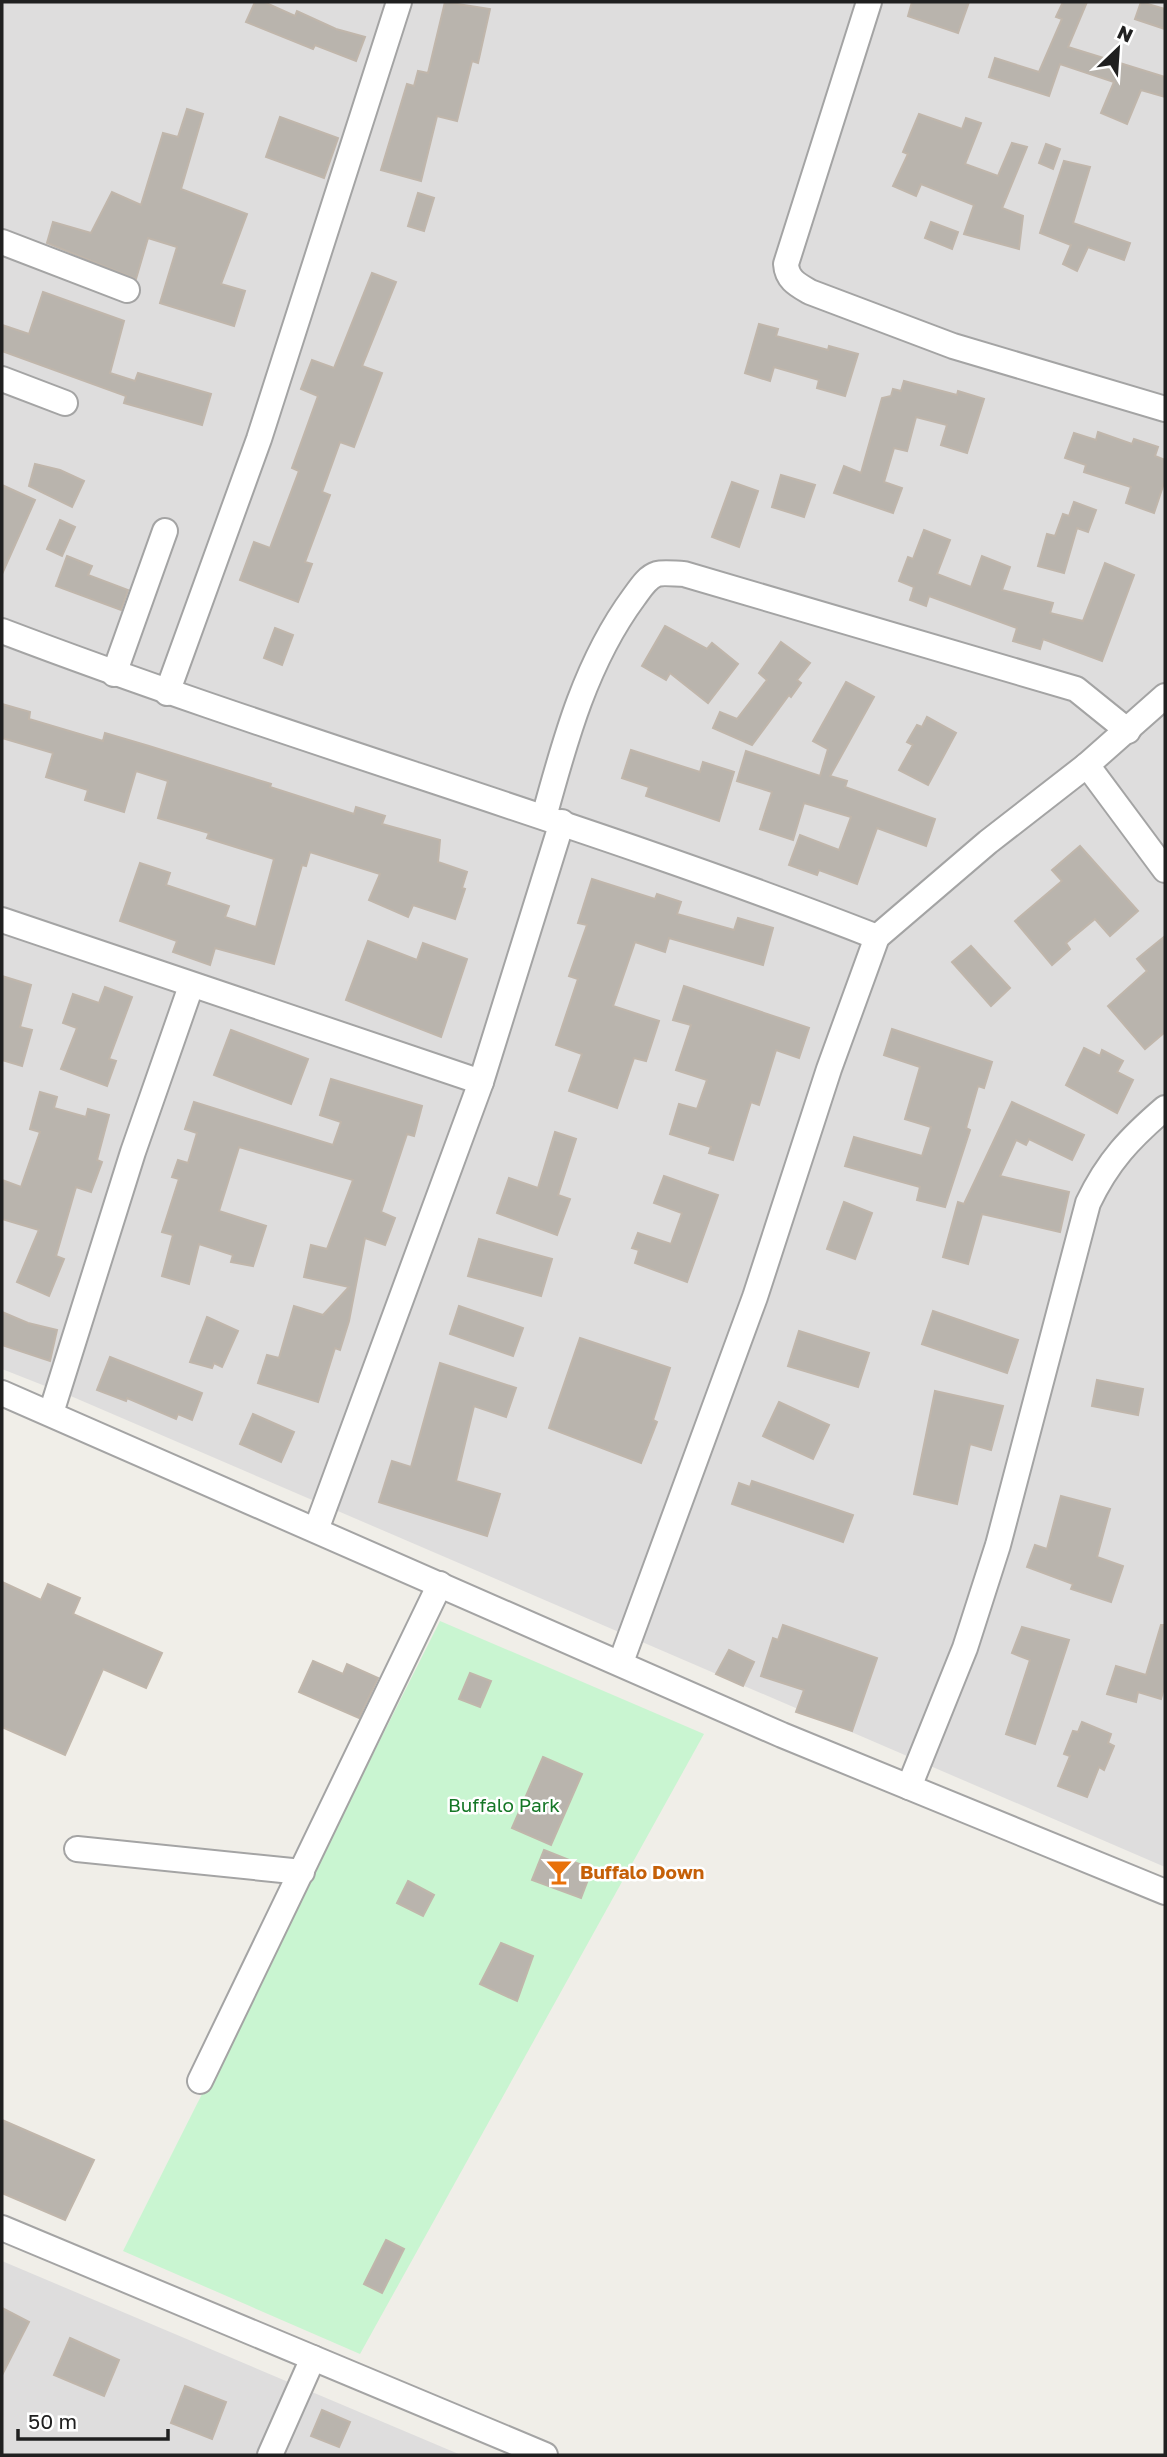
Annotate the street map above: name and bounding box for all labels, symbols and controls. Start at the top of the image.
north arrow [1083,14,1153,84]
text: N [1114,20,1137,47]
park label: Buffalo Park [448,1793,560,1816]
bar icon: Buffalo Down [544,1857,574,1887]
place label: Buffalo Down [580,1860,704,1883]
scale bar [18,2398,168,2442]
text: 50 m [28,2408,77,2434]

